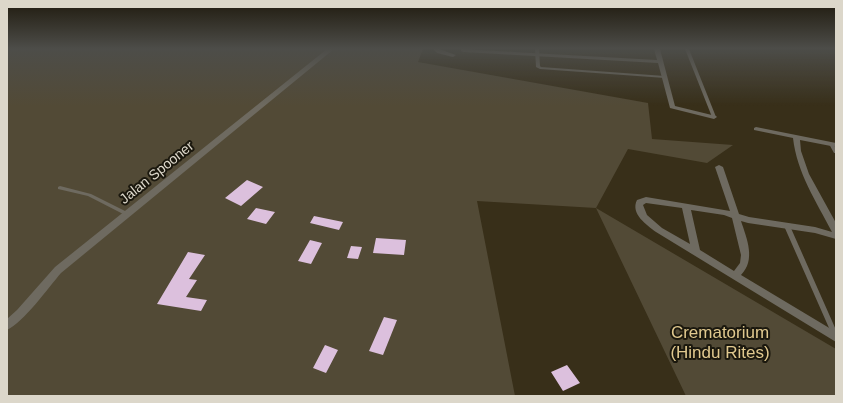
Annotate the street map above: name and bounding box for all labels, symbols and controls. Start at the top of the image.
street label: Jalan Spooner [117,138,197,208]
park label: Crematorium (Hindu Rites) [670,323,770,363]

